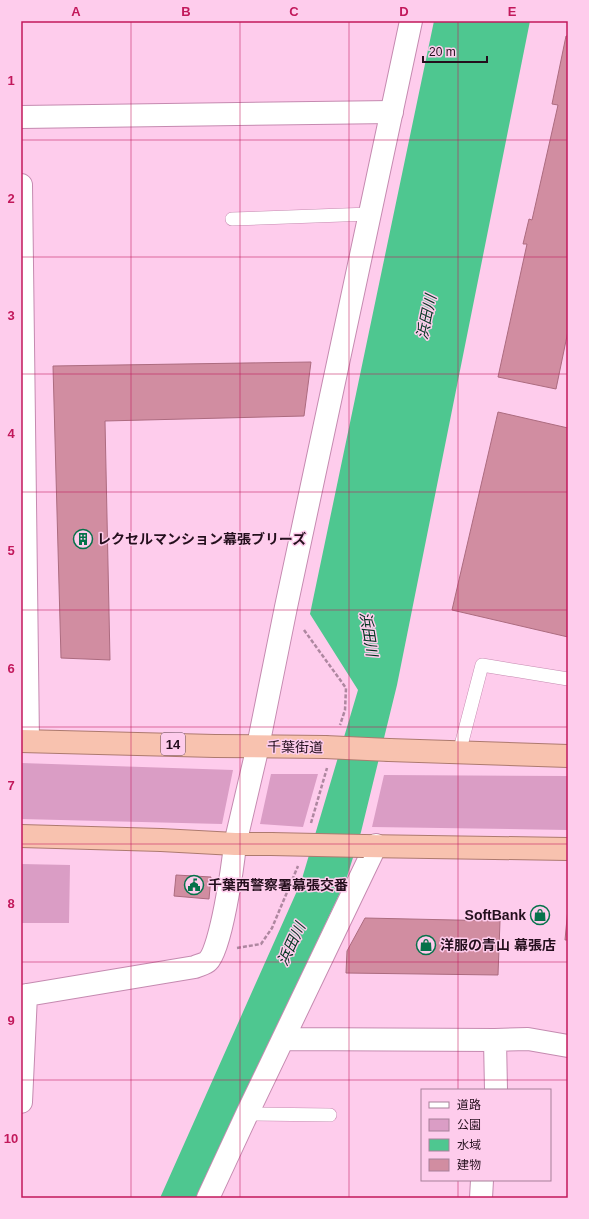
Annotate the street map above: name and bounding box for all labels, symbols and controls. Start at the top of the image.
text: A [71,4,81,19]
text: B [181,4,191,19]
text: C [289,4,299,19]
text: D [399,4,409,19]
text: E [508,4,517,19]
scale bar [423,38,487,64]
text: 20 m [429,45,456,59]
text: 1 [7,73,15,88]
text: 2 [7,191,15,206]
water label: 浜田川 [413,291,439,341]
text: 3 [7,308,15,323]
text: 4 [7,426,15,441]
building icon: レクセルマンション幕張ブリーズ [72,528,94,550]
place label: レクセルマンション幕張ブリーズ [97,531,306,547]
text: 5 [7,543,15,558]
water label: 浜田川 [357,610,381,660]
text: 6 [7,661,15,676]
road number: 14 [161,733,185,755]
street label: 千葉街道 [267,739,323,755]
text: 7 [7,778,15,793]
public building icon: 千葉西警察署幕張交番 [183,874,205,896]
place label: 千葉西警察署幕張交番 [208,877,348,893]
text: 8 [7,896,15,911]
shop icon: SoftBank [529,904,551,926]
place label: SoftBank [465,907,526,923]
water label: 浜田川 [274,918,309,968]
shop icon: 洋服の青山 幕張店 [415,934,437,956]
place label: 洋服の青山 幕張店 [440,937,556,953]
text: 9 [7,1013,15,1028]
legend [421,1089,551,1181]
text: 道路 [457,1098,481,1112]
text: 公園 [457,1118,481,1132]
text: 10 [4,1131,18,1146]
text: 水域 [457,1138,481,1152]
text: 建物 [457,1158,481,1172]

